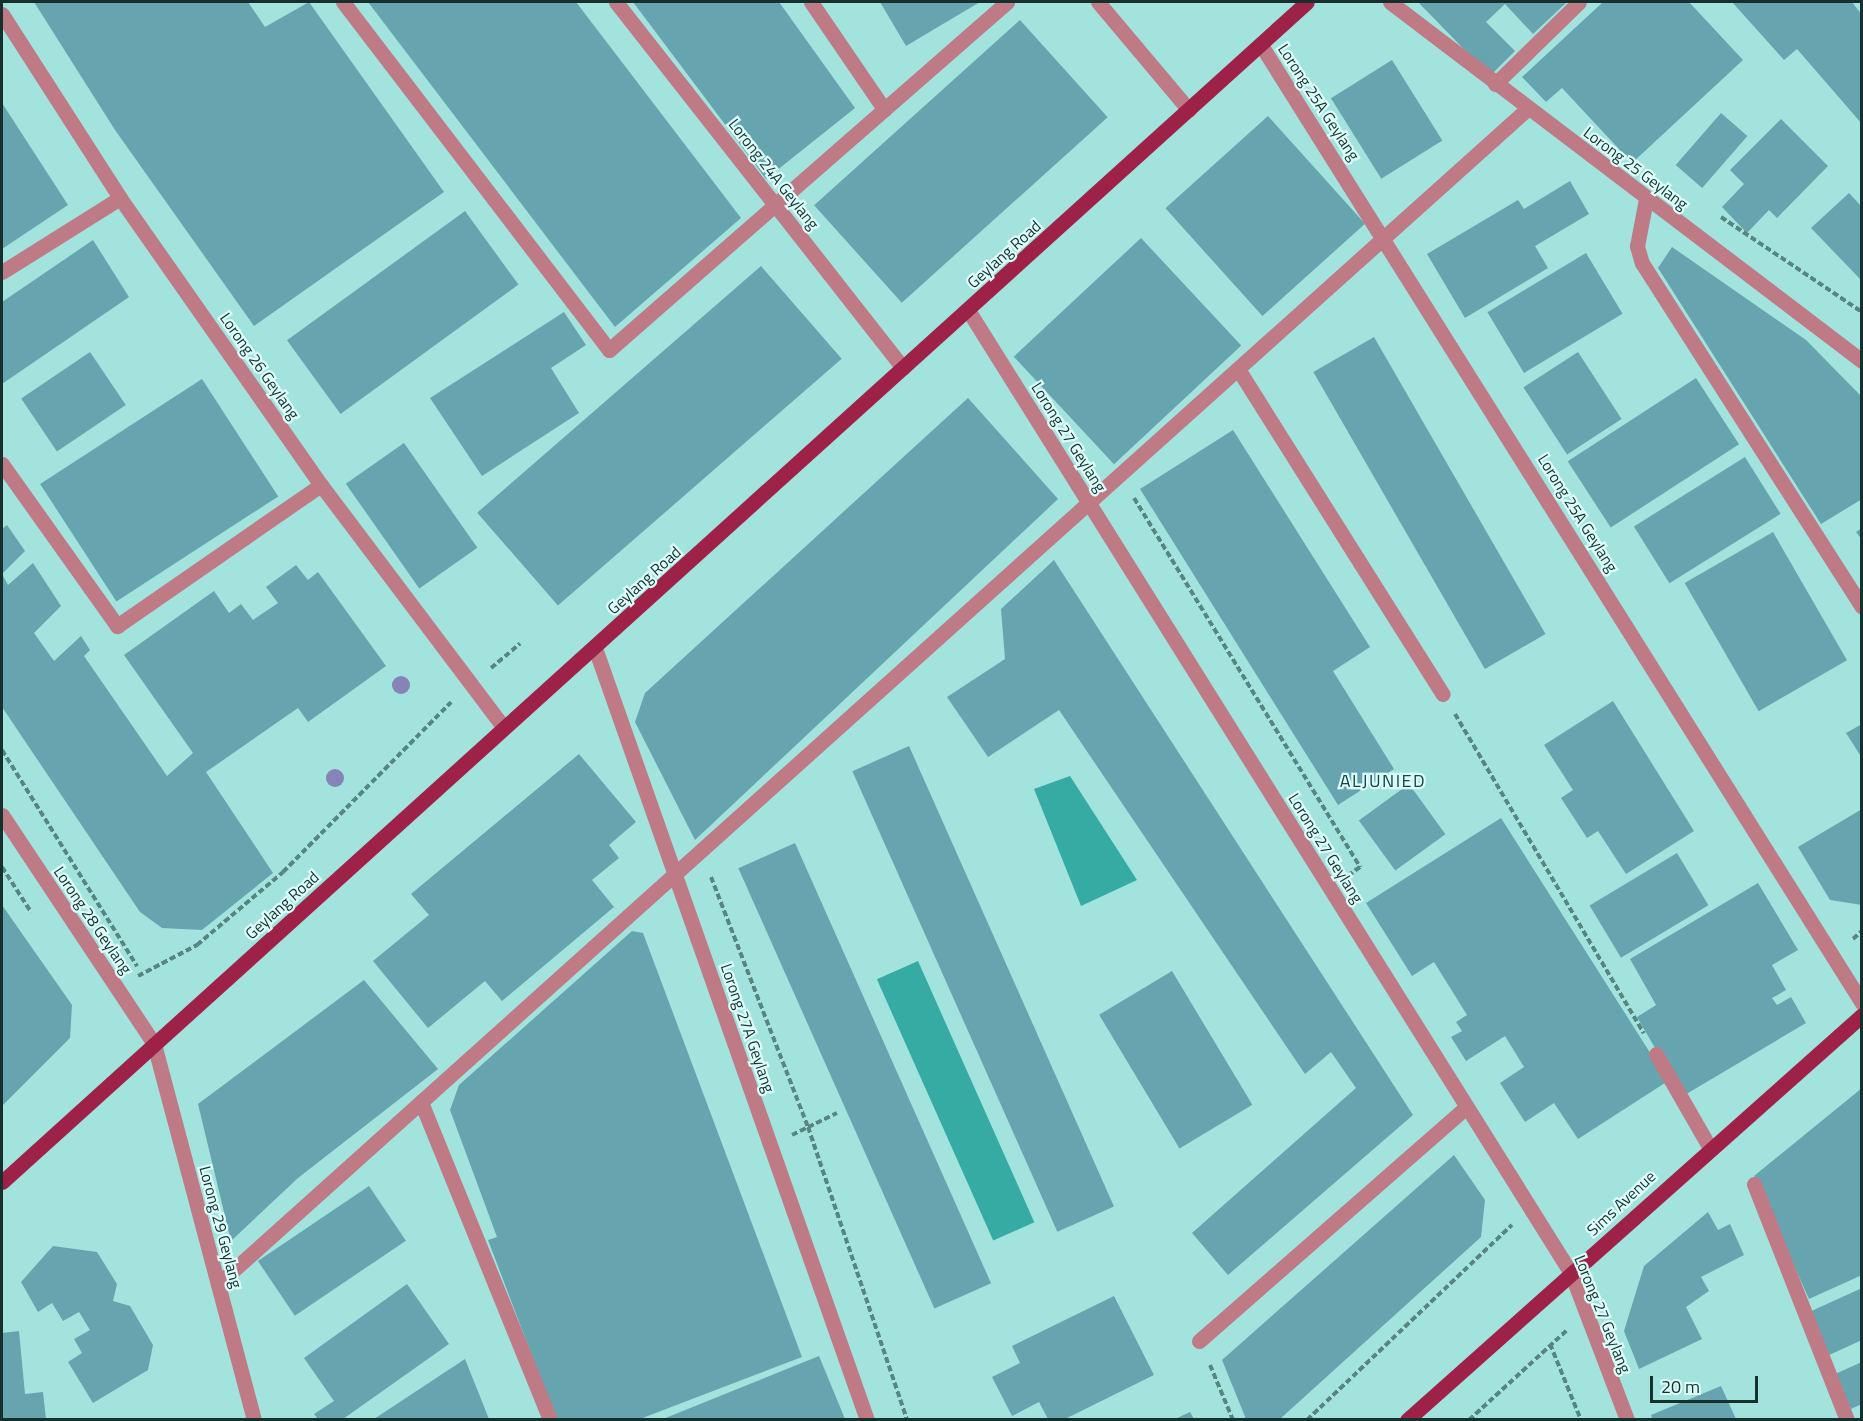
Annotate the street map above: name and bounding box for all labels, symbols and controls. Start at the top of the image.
street label: Lorong 25A Geylang [1274,40,1364,164]
street label: Lorong 24A Geylang [725,115,823,233]
street label: Lorong 25 Geylang [1580,123,1692,213]
street label: Geylang Road [963,216,1045,292]
street label: Lorong 26 Geylang [216,309,304,423]
street label: Lorong 27 Geylang [1028,379,1110,495]
street label: Lorong 25A Geylang [1534,451,1622,575]
street label: Geylang Road [603,542,685,618]
district label: ALJUNIED [1340,770,1426,792]
street label: Lorong 27 Geylang [1285,790,1367,906]
street label: Lorong 28 Geylang [50,863,136,977]
street label: Geylang Road [241,867,323,943]
street label: Lorong 27A Geylang [717,961,779,1095]
street label: Lorong 29 Geylang [195,1164,247,1290]
street label: Sims Avenue [1583,1166,1659,1240]
street label: Lorong 27 Geylang [1571,1252,1635,1376]
scale bar [1653,1364,1761,1402]
text: 20 m [1661,1373,1700,1400]

